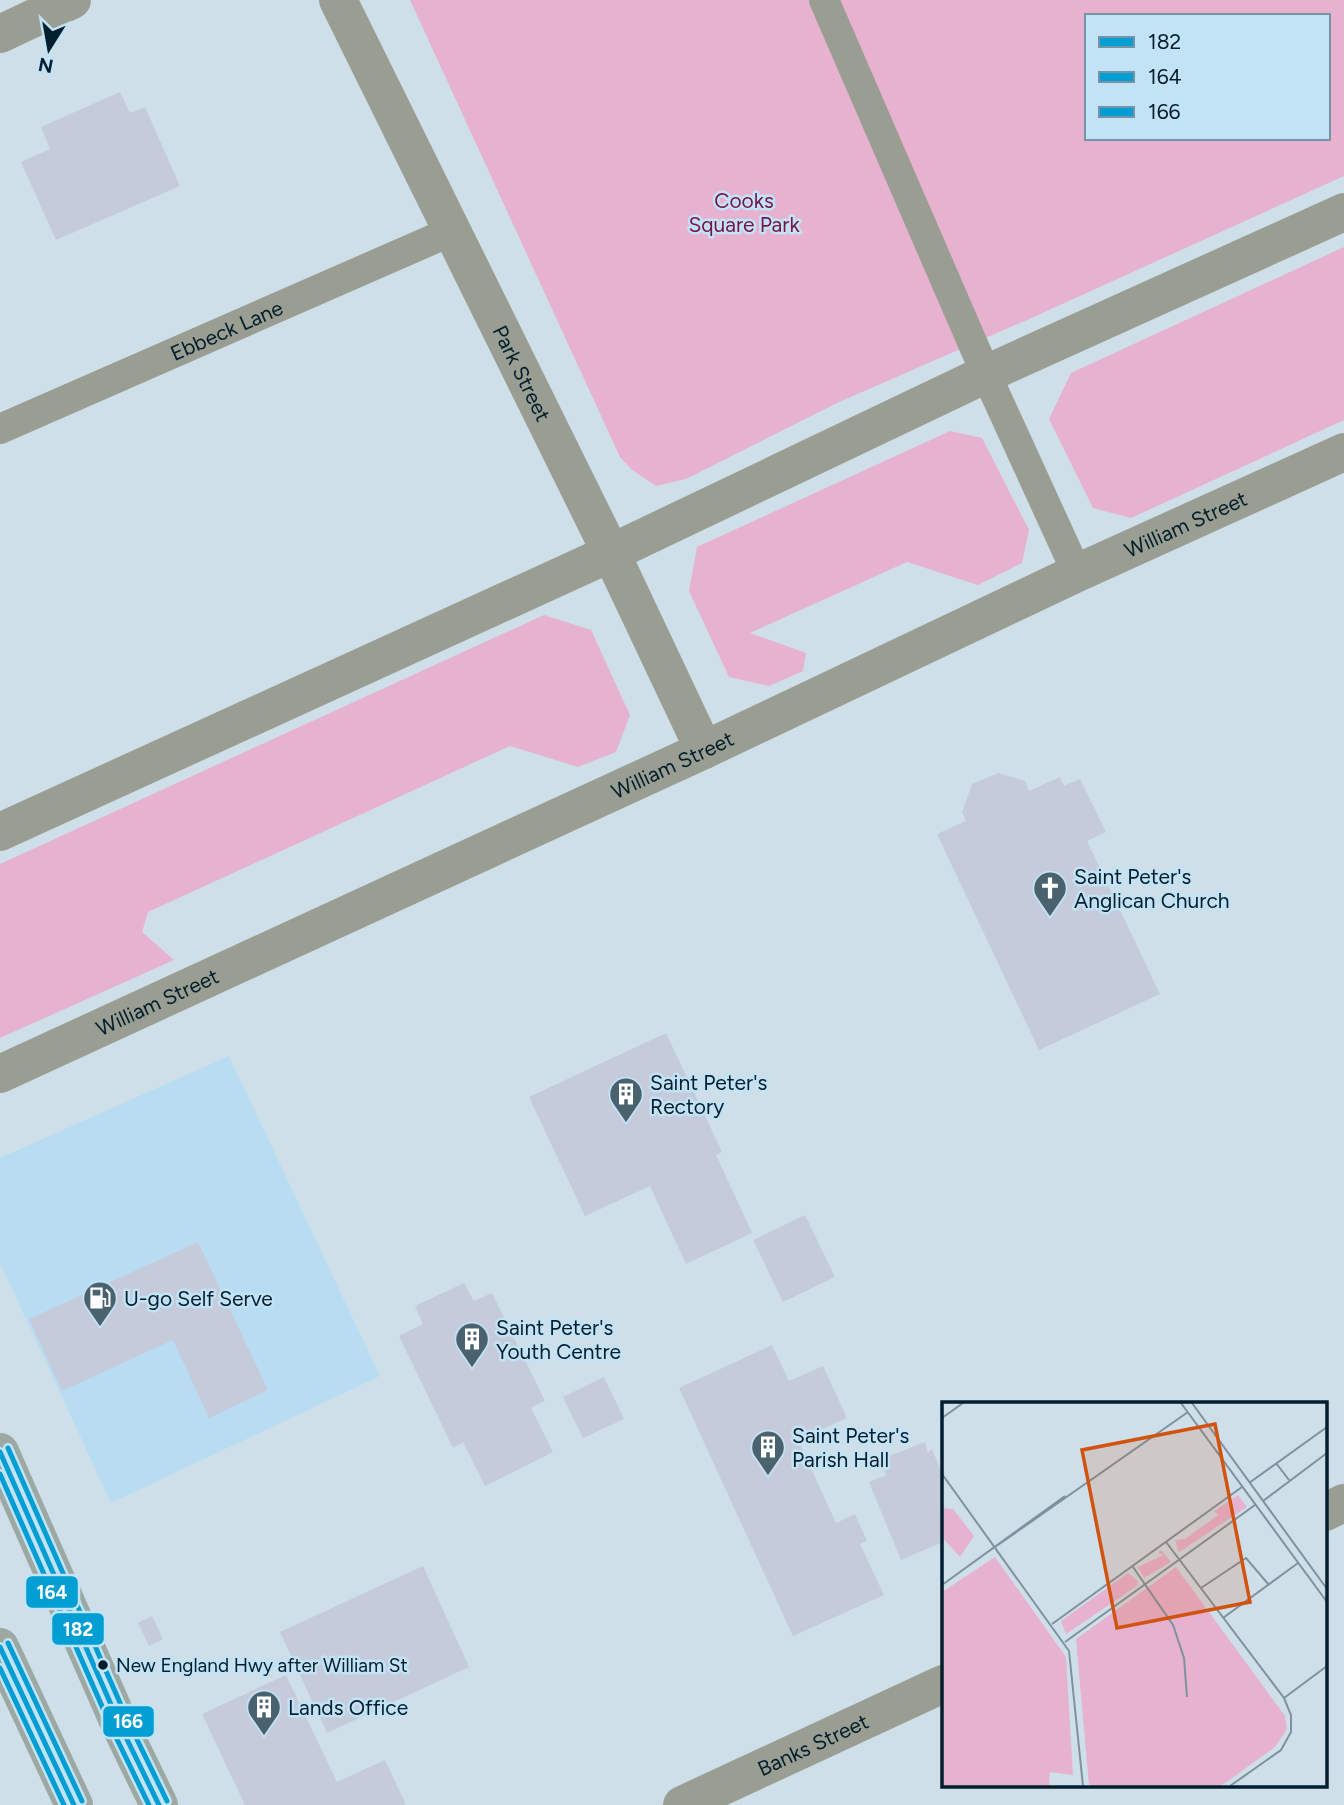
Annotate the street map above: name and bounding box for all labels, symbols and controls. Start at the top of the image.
north arrow [14,14,84,84]
legend [1085,14,1330,140]
text: 182 [1148,29,1181,54]
text: N [36,53,55,78]
text: 164 [1148,64,1182,89]
text: 166 [1148,99,1181,124]
park label: Cooks Square Park [688,188,800,237]
street label: Ebbeck Lane [166,294,286,365]
street label: Park Street [488,321,556,425]
street label: William Street [1120,485,1251,562]
street label: William Street [607,725,737,804]
place label: Saint Peter's Anglican Church [1074,864,1229,913]
church icon: Saint Peter's Anglican Church [1031,869,1069,918]
street label: William Street [92,963,222,1041]
place label: Saint Peter's Rectory [650,1070,767,1119]
building icon: Saint Peter's Rectory [607,1075,645,1124]
fuel station icon: U-go Self Serve [81,1279,119,1328]
place label: U-go Self Serve [124,1286,273,1311]
place label: Saint Peter's Youth Centre [496,1315,621,1364]
building icon: Saint Peter's Youth Centre [453,1320,491,1369]
inset map [942,1402,1326,1787]
place label: Saint Peter's Parish Hall [792,1423,909,1472]
building icon: Saint Peter's Parish Hall [749,1428,787,1477]
line badge: 164 [25,1575,79,1609]
text: 164 [36,1581,68,1604]
line badge: 182 [51,1612,105,1646]
text: 182 [63,1618,93,1641]
place label: New England Hwy after William St [116,1654,408,1677]
marker: New England Hwy after William St [96,1658,110,1672]
building icon: Lands Office [245,1688,283,1737]
place label: Lands Office [288,1695,408,1720]
line badge: 166 [102,1705,155,1738]
street label: Banks Street [753,1708,872,1781]
text: 166 [113,1710,143,1733]

